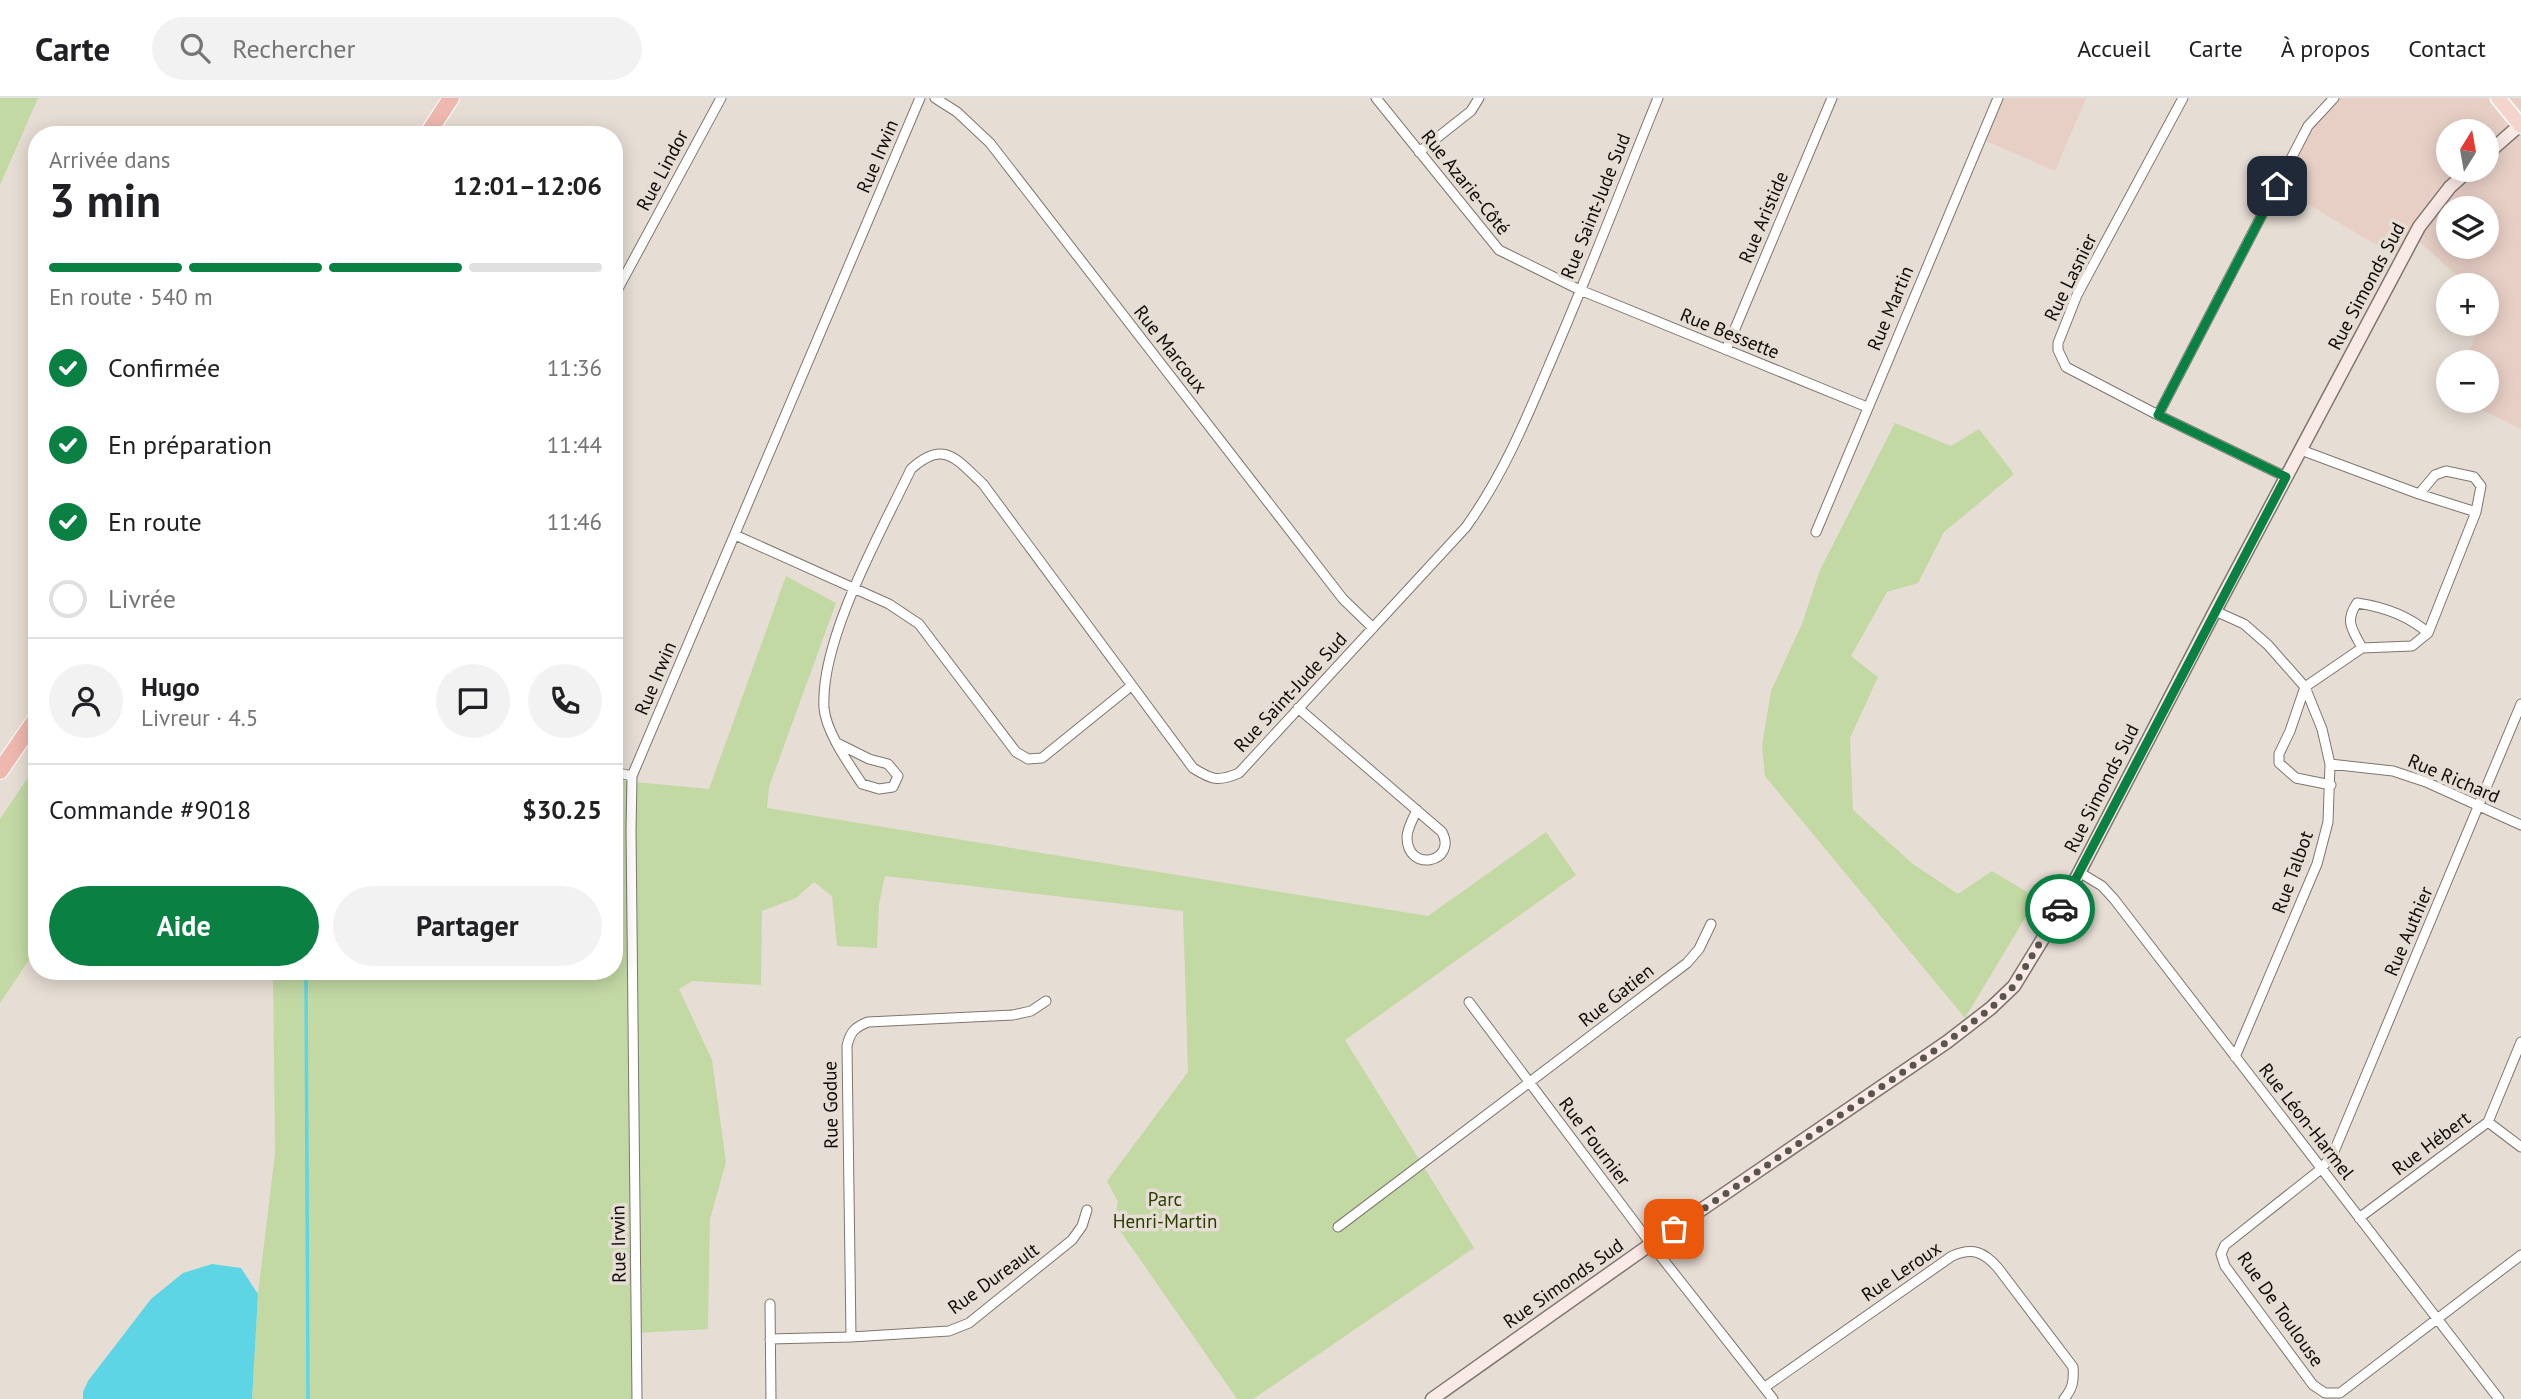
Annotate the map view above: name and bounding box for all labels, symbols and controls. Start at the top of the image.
search box [152,17,642,80]
text: Carte [35,27,110,70]
icon: search [176,29,214,67]
text: Rechercher [232,32,355,65]
text: Accueil [2077,33,2151,64]
text: Carte [2189,33,2243,64]
text: À propos [2281,33,2370,64]
text: Contact [2408,33,2486,64]
street label: Rue Irwin [851,116,903,196]
north arrow [2436,119,2499,182]
map controls [2436,119,2499,413]
street label: Rue Lindor [631,125,694,215]
street label: Rue Azarie-Côté [1416,125,1516,239]
street label: Rue Saint-Jude Sud [1555,130,1635,282]
text: Arrivée dans [49,145,170,174]
pin [2247,156,2307,216]
street label: Rue Aristide [1733,167,1793,267]
icon: home [2258,167,2296,205]
text: 12:01–12:06 [453,169,602,202]
text: 3 min [49,170,161,230]
button: layers [2436,196,2499,259]
street label: Rue Simonds Sud [2322,218,2410,354]
street label: Rue Lasnier [2038,229,2102,325]
street label: Rue Martin [1861,262,1919,354]
button: + [2436,273,2499,336]
text: En route · 540 m [49,282,213,311]
street label: Rue Marcoux [1129,300,1213,398]
street label: Rue Bessette [1677,302,1783,364]
icon: check [49,349,87,387]
button: − [2436,350,2499,413]
text: Confirmée [108,351,220,384]
text: 11:36 [547,353,602,382]
icon: check [49,426,87,464]
text: En préparation [108,428,272,461]
text: 11:44 [547,430,602,459]
icon: check [49,503,87,541]
text: En route [108,505,202,538]
text: 11:46 [547,507,602,536]
text: Livrée [108,582,176,615]
street label: Rue Saint-Jude Sud [1228,627,1352,757]
street label: Rue Irwin [629,638,681,718]
button: person [49,664,123,738]
button: chat [436,664,510,738]
button: phone [528,664,602,738]
text: Hugo [141,670,200,703]
text: Livreur · 4.5 [141,703,258,732]
street label: Rue Simonds Sud [2058,720,2144,856]
street label: Rue Richard [2404,748,2504,808]
text: Commande #9018 [49,793,251,826]
text: $30.25 [522,793,602,826]
street label: Rue Talbot [2266,827,2318,916]
courier [2025,874,2095,944]
street label: Rue Authier [2378,882,2438,979]
button: Aide [49,886,319,966]
button: Partager [333,886,602,966]
icon: car [2041,890,2079,928]
street label: Rue Gatien [1574,958,1658,1032]
street label: Rue Léon-Harmel [2254,1058,2360,1184]
street label: Rue Godue [817,1061,843,1149]
street label: Rue Fournier [1554,1092,1636,1190]
street label: Rue Hébert [2387,1105,2475,1180]
park label: Parc Henri-Martin [1113,1187,1217,1233]
pin [1644,1199,1704,1259]
street label: Rue Irwin [605,1205,631,1283]
icon: bag [1655,1210,1693,1248]
street label: Rue Simonds Sud [1498,1233,1628,1333]
street label: Rue Leroux [1857,1235,1946,1306]
street label: Rue Dureault [943,1237,1044,1319]
street label: Rue De Toulouse [2233,1247,2329,1371]

